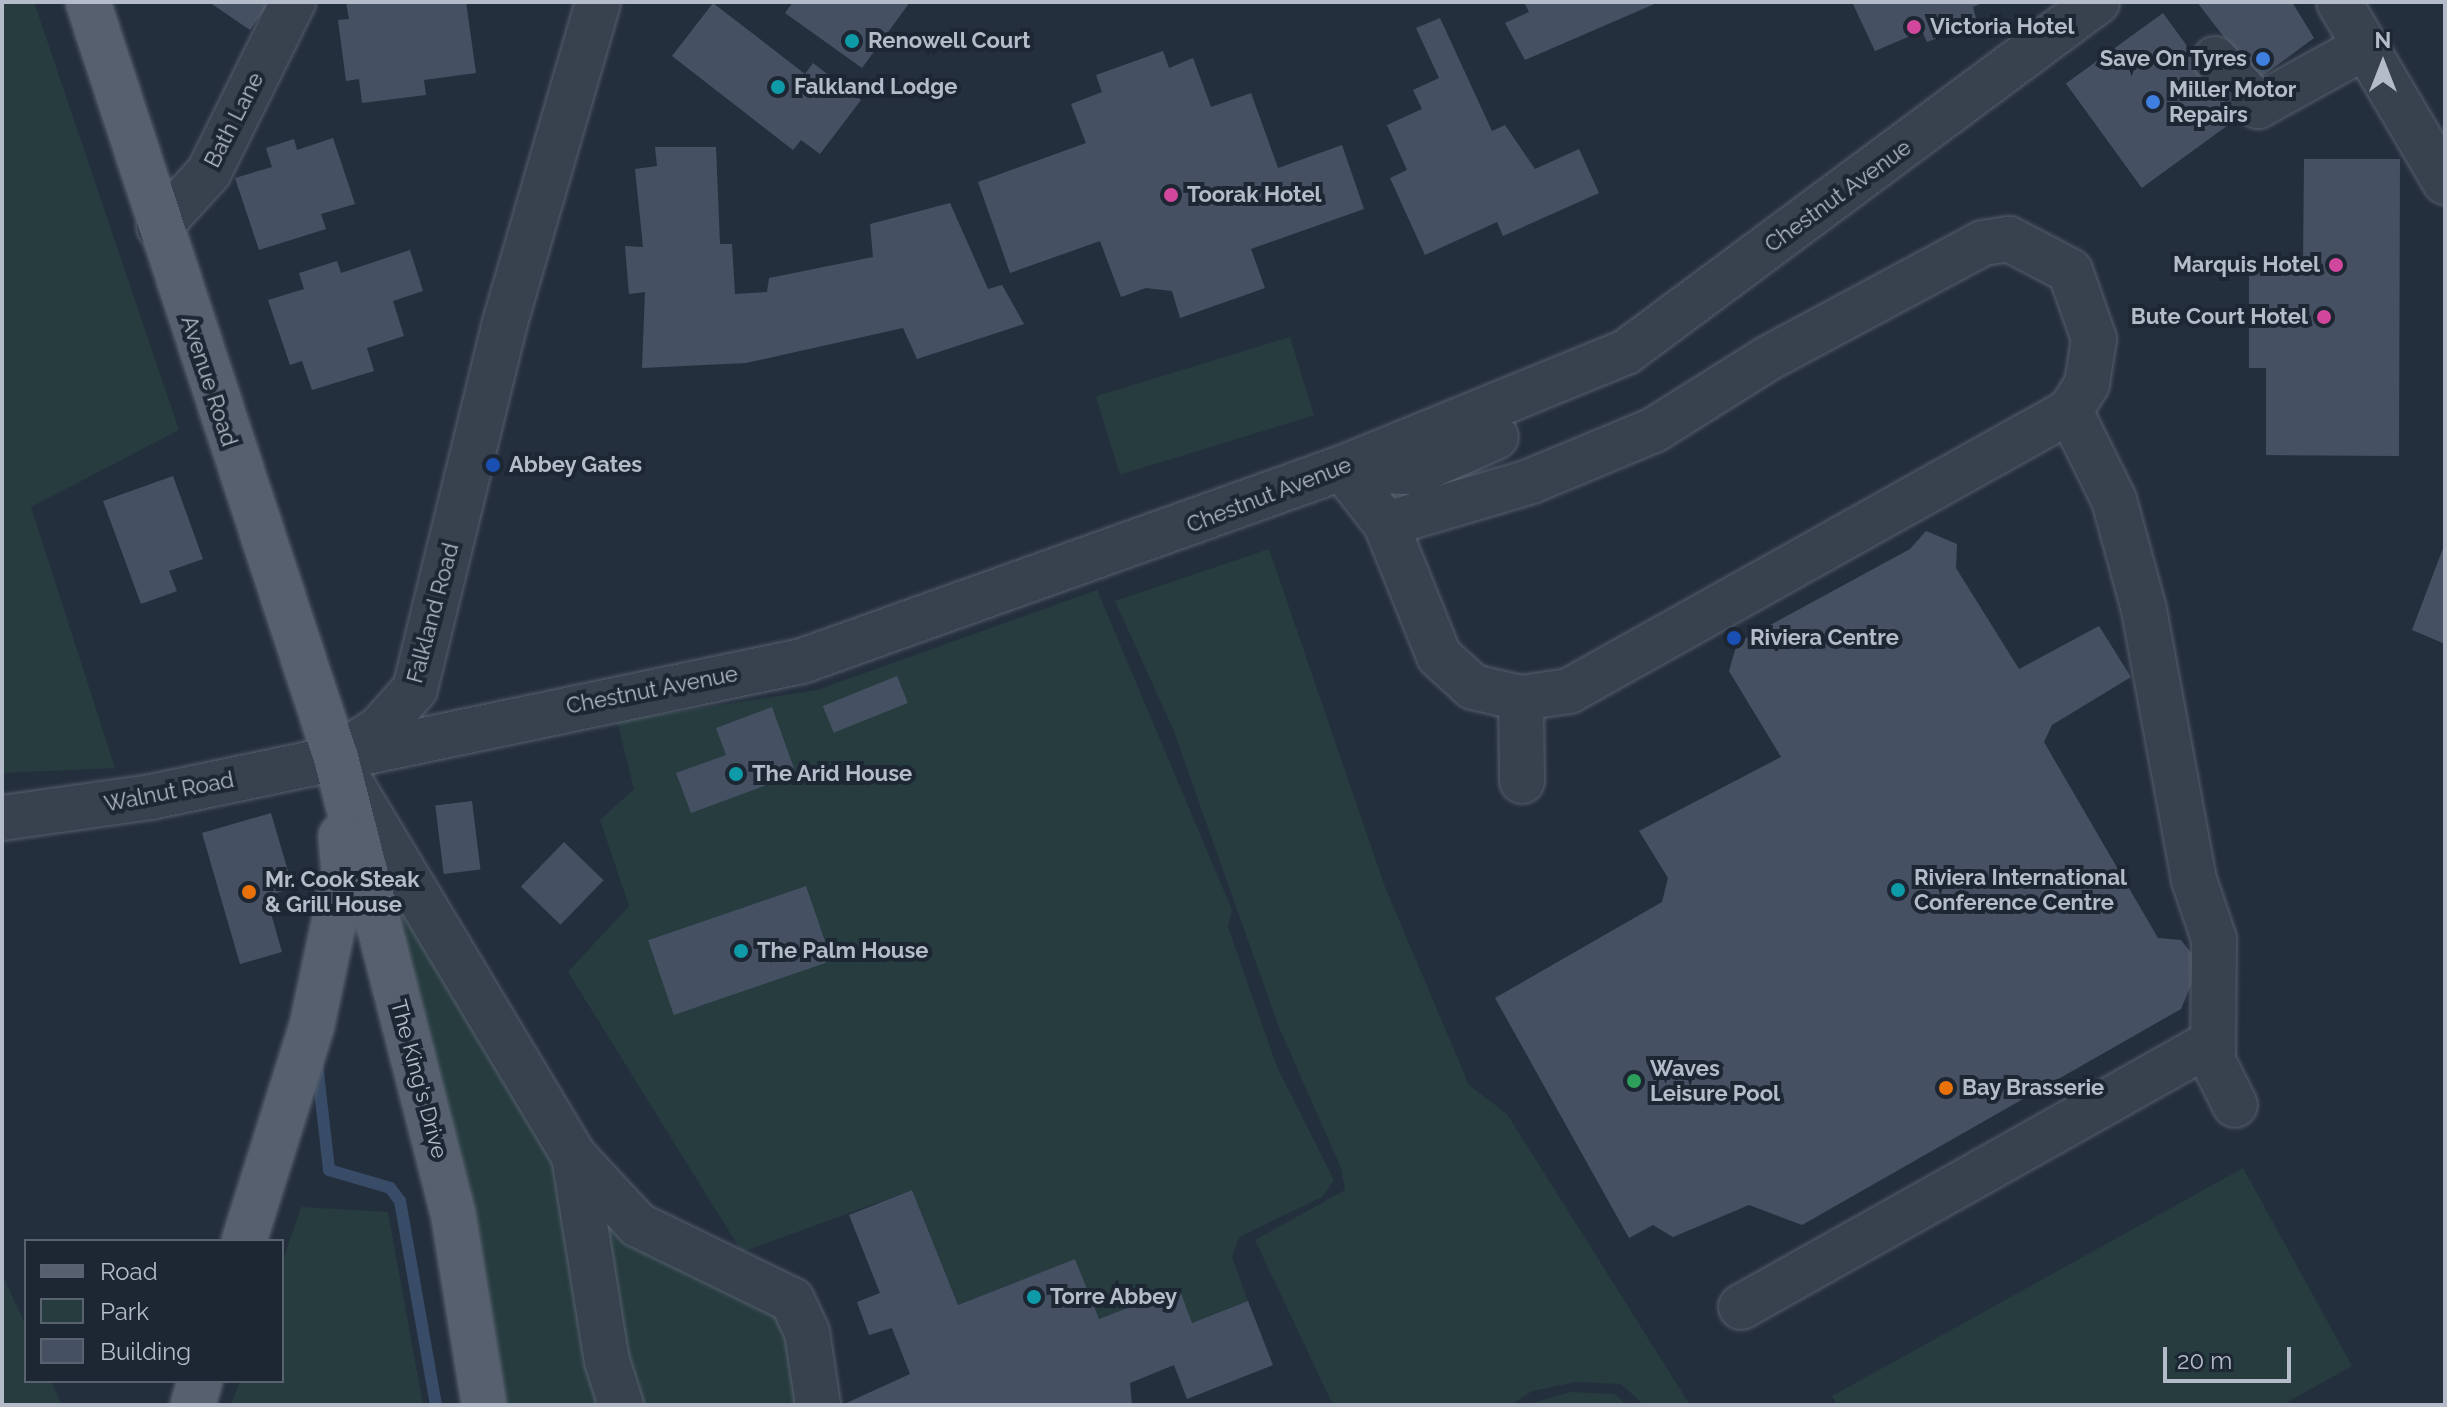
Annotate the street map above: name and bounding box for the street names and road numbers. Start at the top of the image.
street label: Bath Lane [199,68,269,172]
street label: Chestnut Avenue [1759,134,1917,258]
street label: Avenue Road [175,312,243,450]
street label: Chestnut Avenue [1183,451,1355,539]
street label: Falkland Road [402,540,464,686]
street label: Chestnut Avenue [564,660,740,720]
street label: Walnut Road [102,767,236,817]
street label: The King's Drive [385,997,453,1161]

